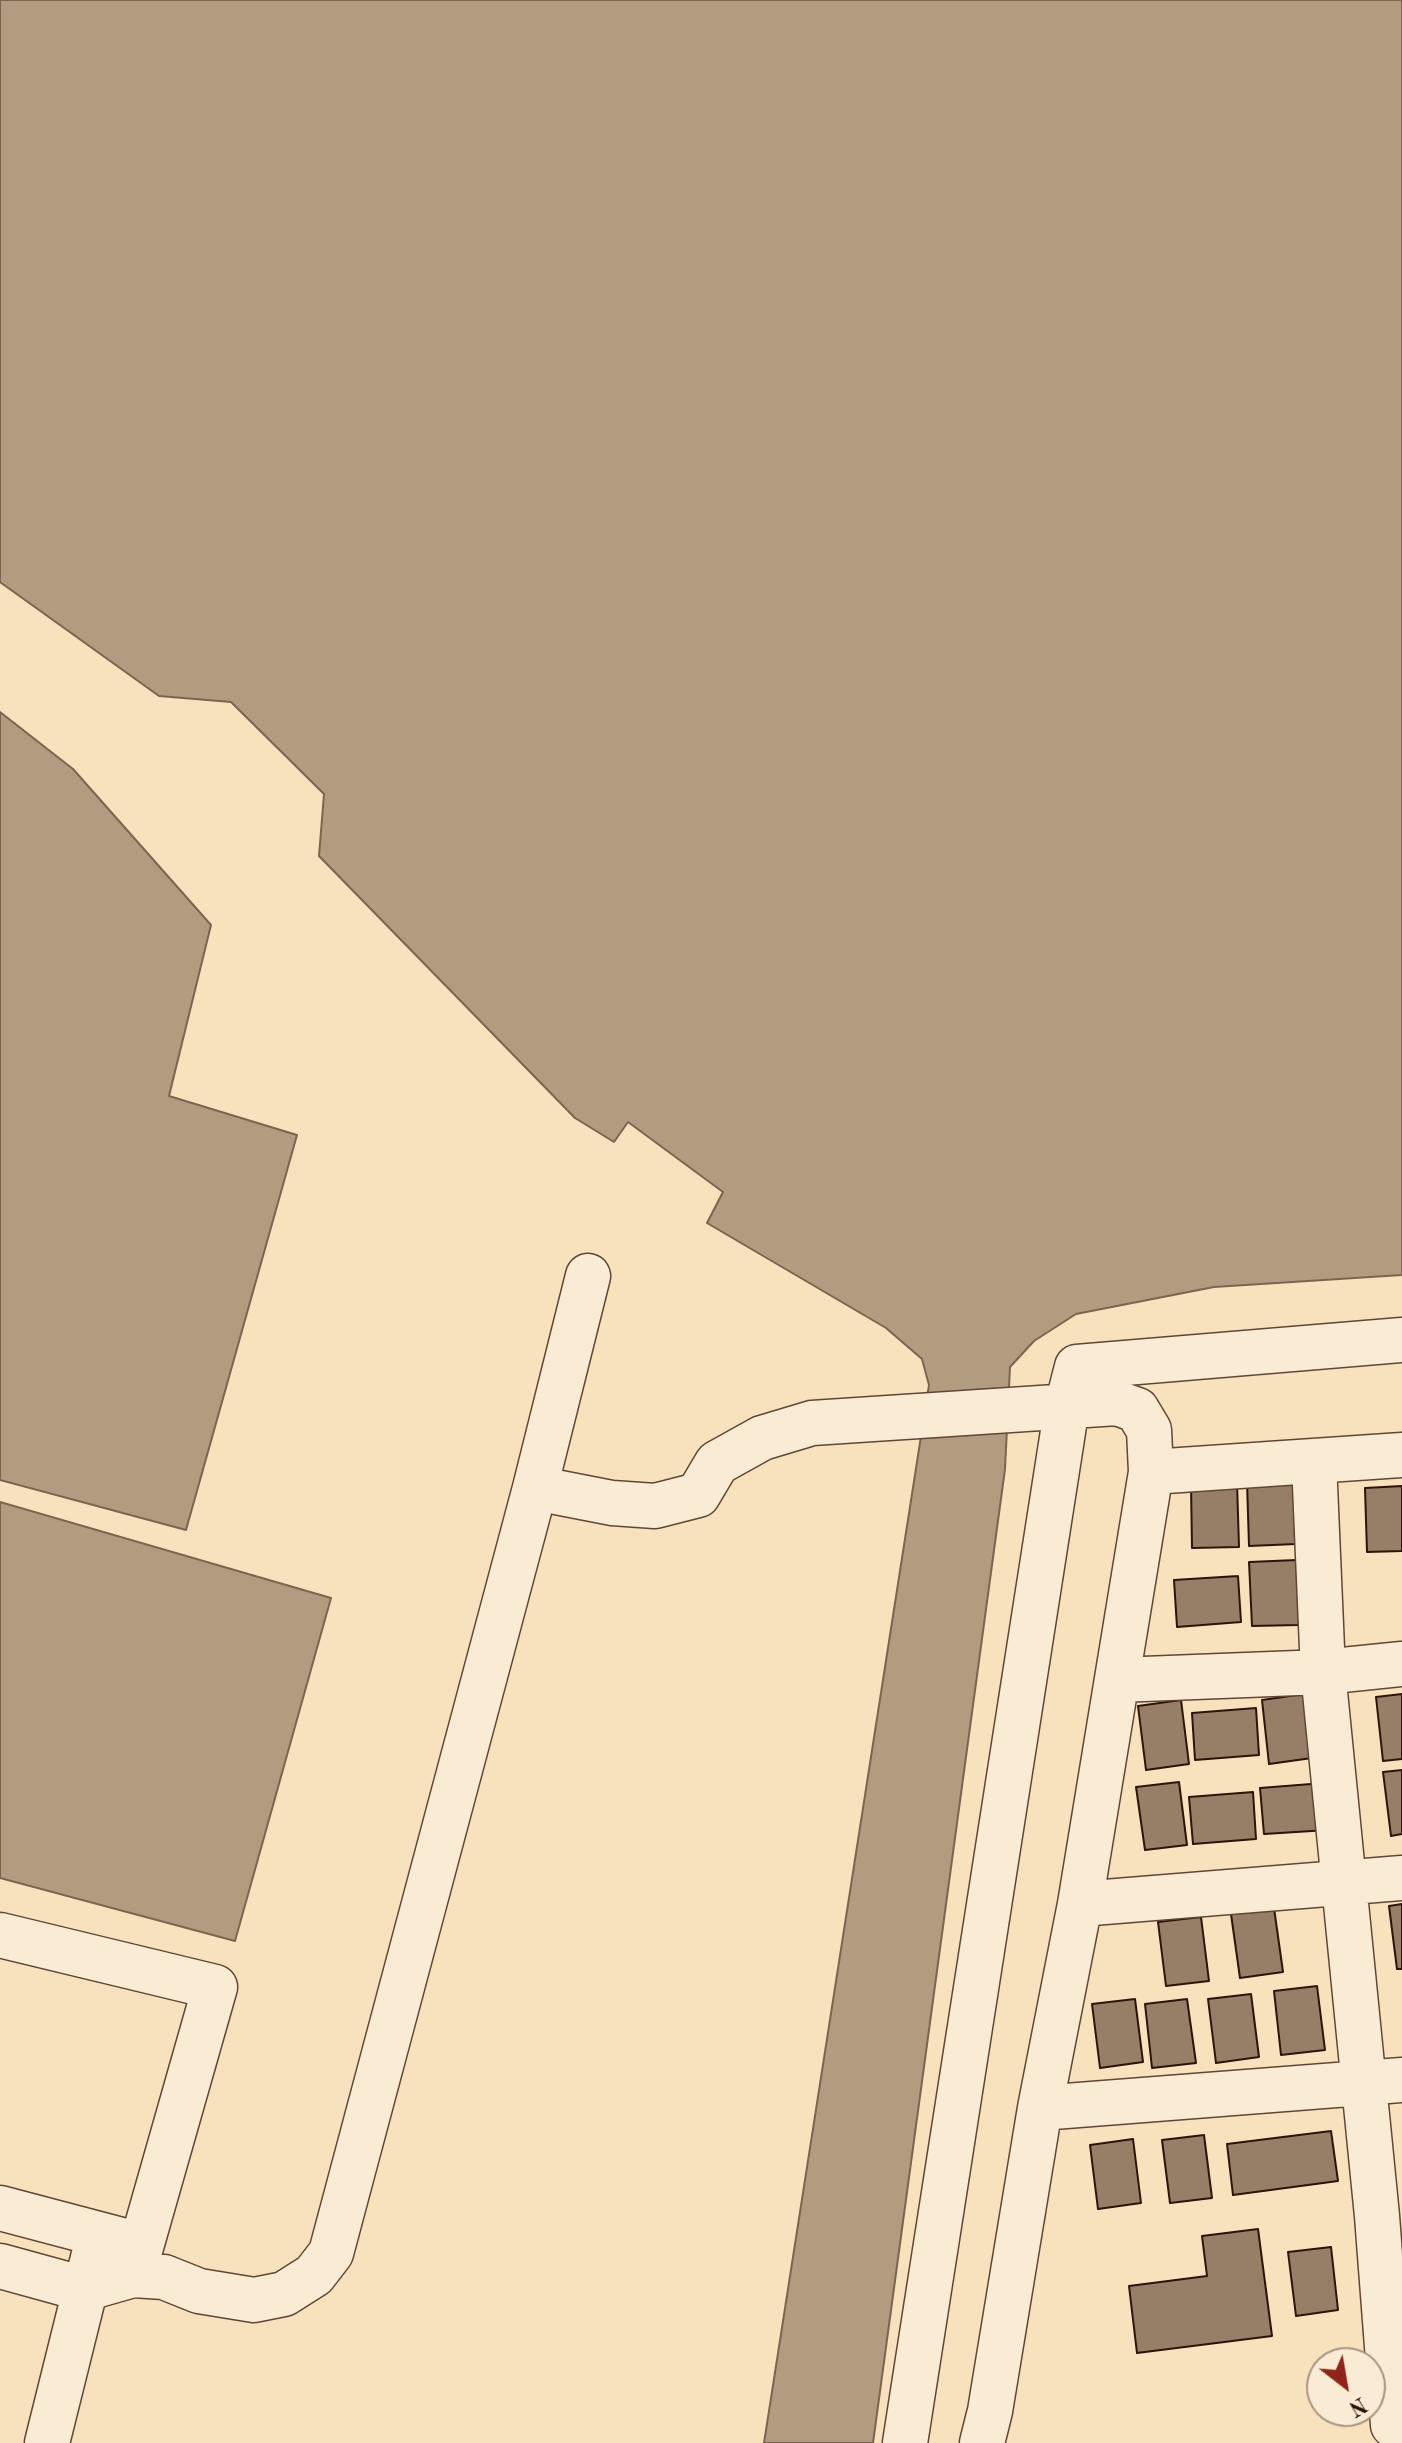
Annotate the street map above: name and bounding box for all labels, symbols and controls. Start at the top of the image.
north arrow [1306,2347,1386,2427]
text: N [1344,2392,1370,2420]

